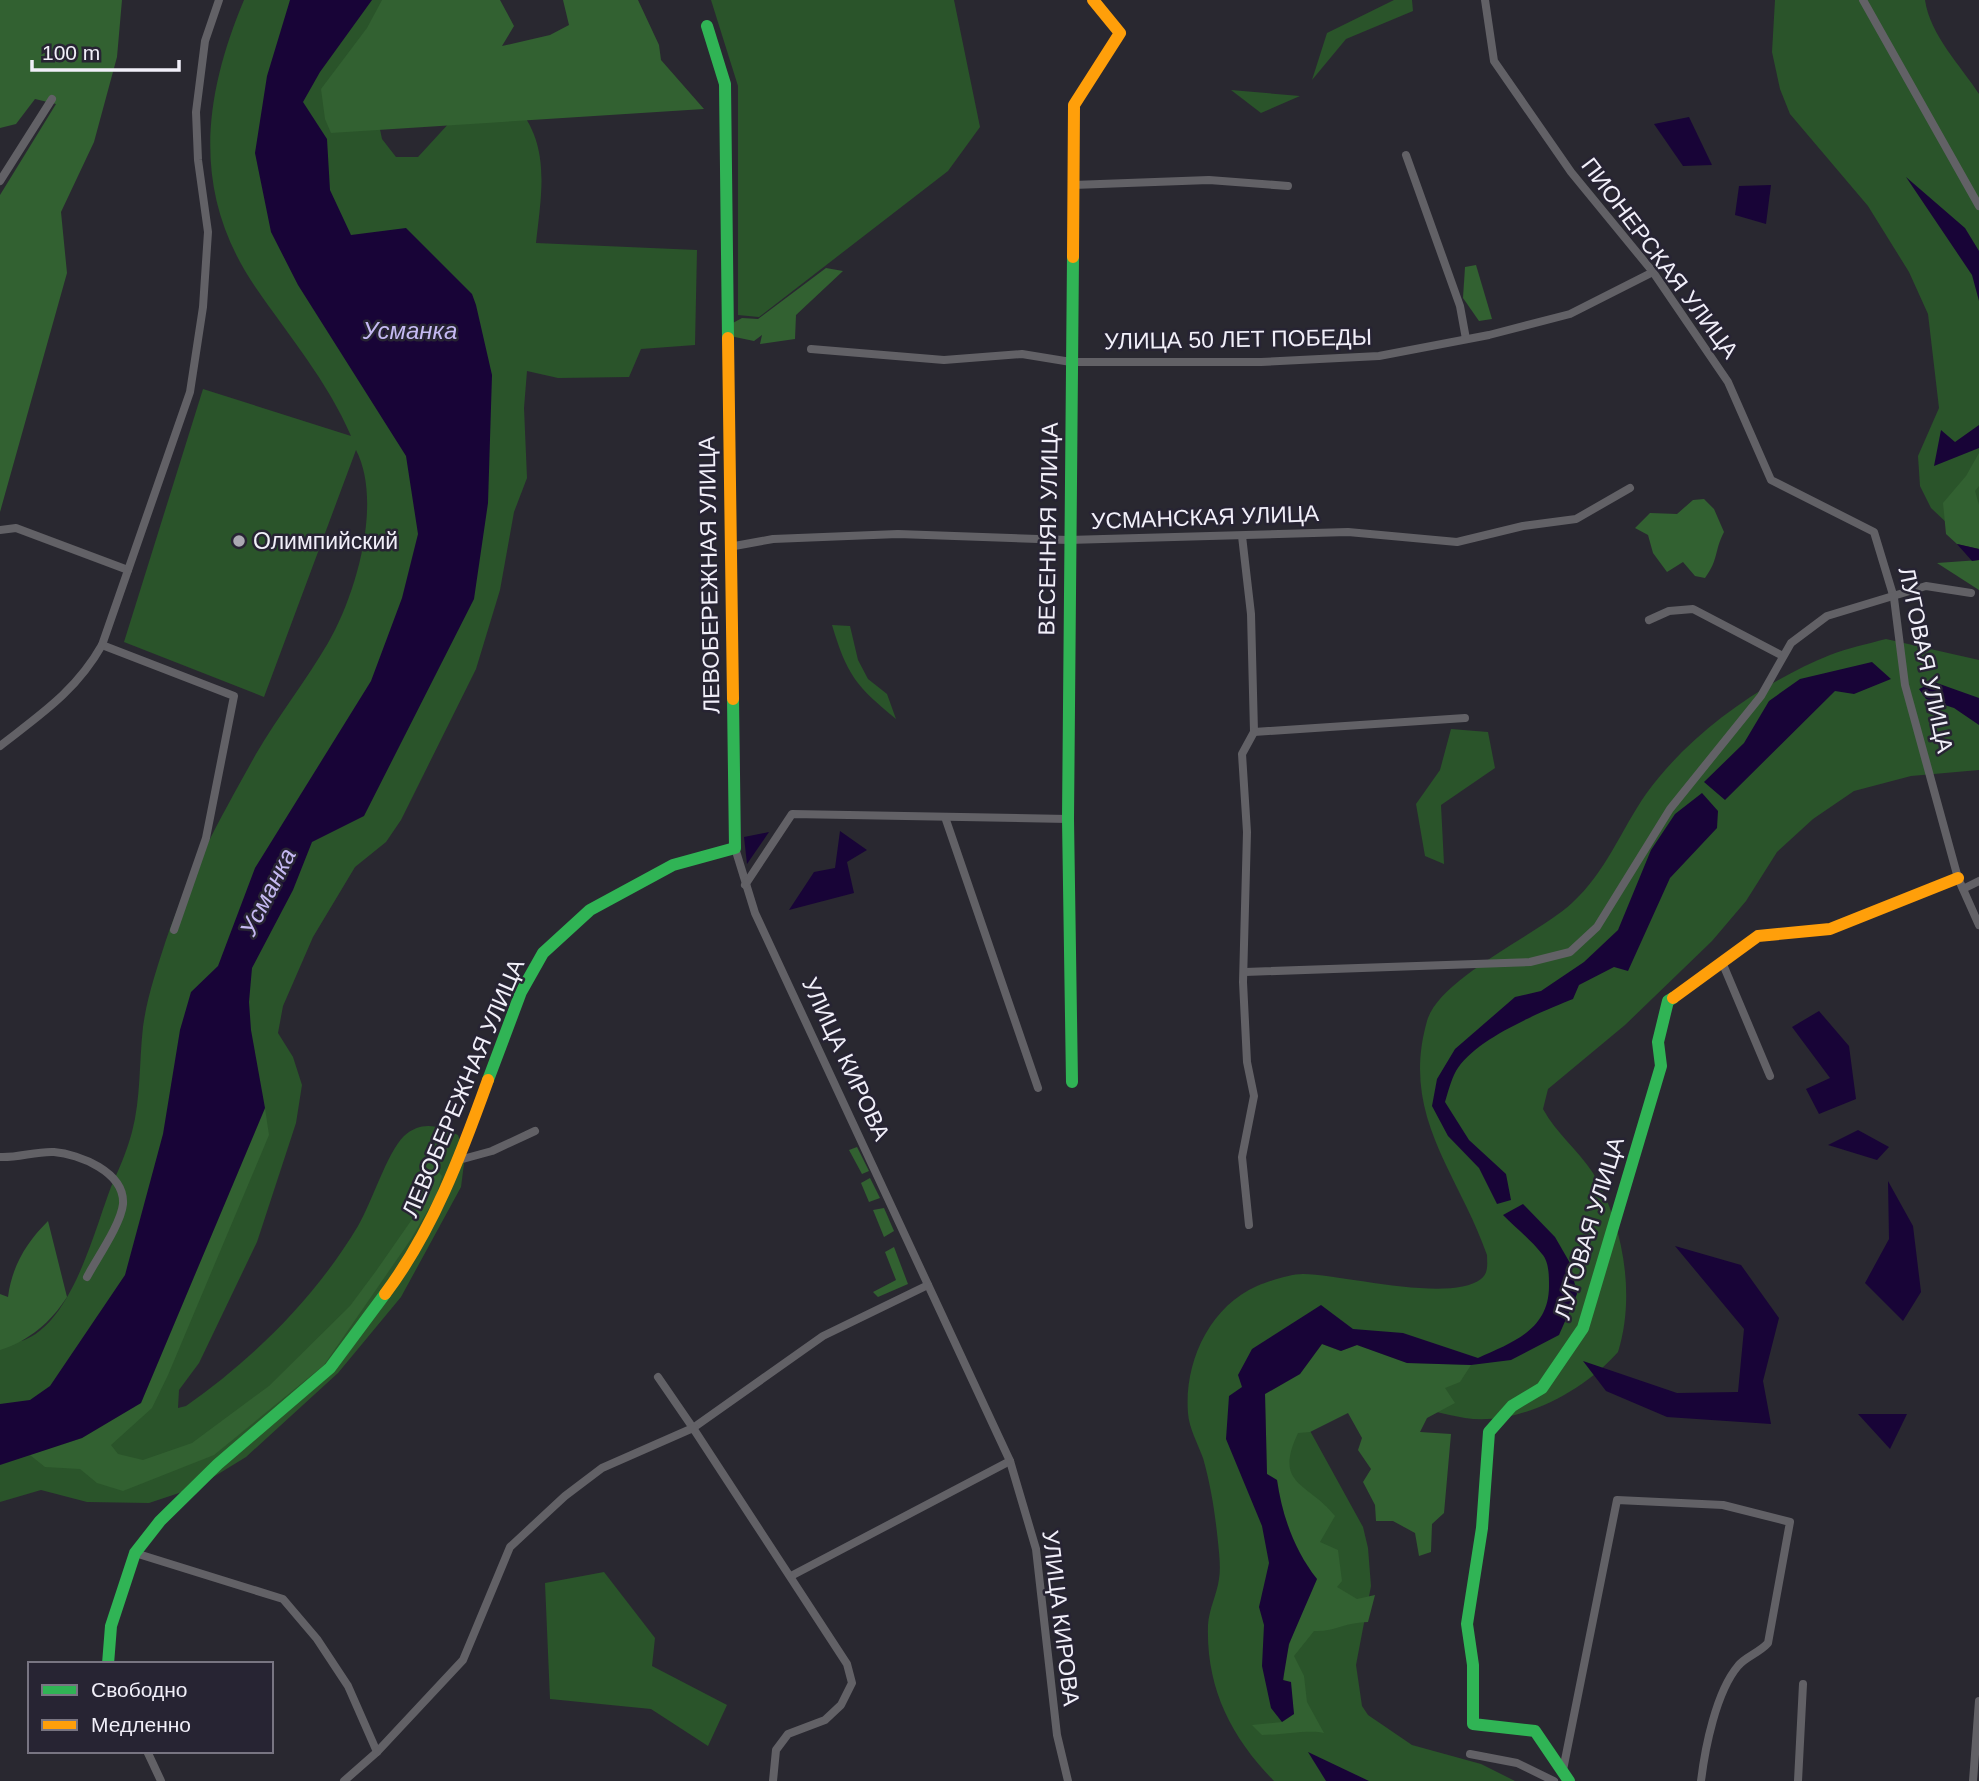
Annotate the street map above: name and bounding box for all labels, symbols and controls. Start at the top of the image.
scale bar [32,28,178,72]
text: 100 m [42,41,100,64]
street label: ПИОНЕРСКАЯ УЛИЦА [1576,153,1744,364]
water label: Усманка [362,317,457,344]
street label: УЛИЦА 50 ЛЕТ ПОБЕДЫ [1104,324,1372,354]
street label: ВЕСЕННЯЯ УЛИЦА [1033,421,1063,636]
street label: ЛЕВОБЕРЕЖНАЯ УЛИЦА [694,435,724,714]
street label: УСМАНСКАЯ УЛИЦА [1090,500,1320,534]
place label: Олимпийский [253,528,398,554]
marker: Олимпийский [231,533,247,549]
street label: ЛУГОВАЯ УЛИЦА [1894,565,1959,756]
water label: Усманка [234,844,301,941]
street label: ЛЕВОБЕРЕЖНАЯ УЛИЦА [397,954,530,1221]
street label: УЛИЦА КИРОВА [797,973,895,1145]
street label: ЛУГОВАЯ УЛИЦА [1549,1133,1629,1322]
street label: УЛИЦА КИРОВА [1037,1529,1085,1708]
legend [28,1662,273,1753]
text: Свободно [91,1678,188,1701]
text: Медленно [91,1713,191,1736]

